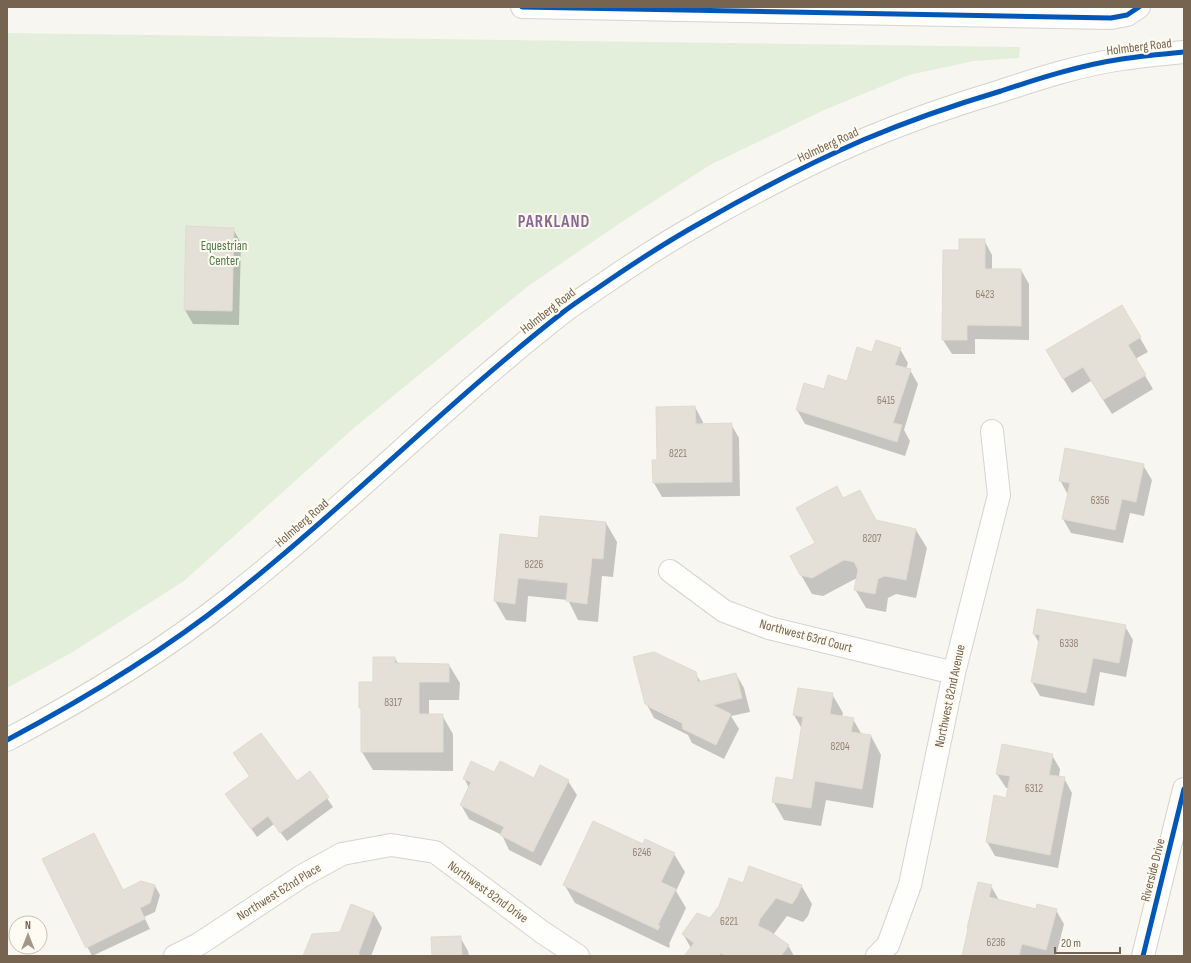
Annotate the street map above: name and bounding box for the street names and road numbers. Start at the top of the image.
street label: Holmberg Road [1105,35,1173,59]
street label: Holmberg Road [795,124,861,166]
street label: Holmberg Road [517,284,579,338]
street label: Holmberg Road [272,495,332,551]
street label: Northwest 63rd Court [758,616,854,656]
street label: Northwest 82nd Avenue [931,643,969,749]
street label: Riverside Drive [1137,837,1169,903]
street label: Northwest 82nd Drive [445,857,531,927]
street label: Northwest 62nd Place [234,860,324,924]

